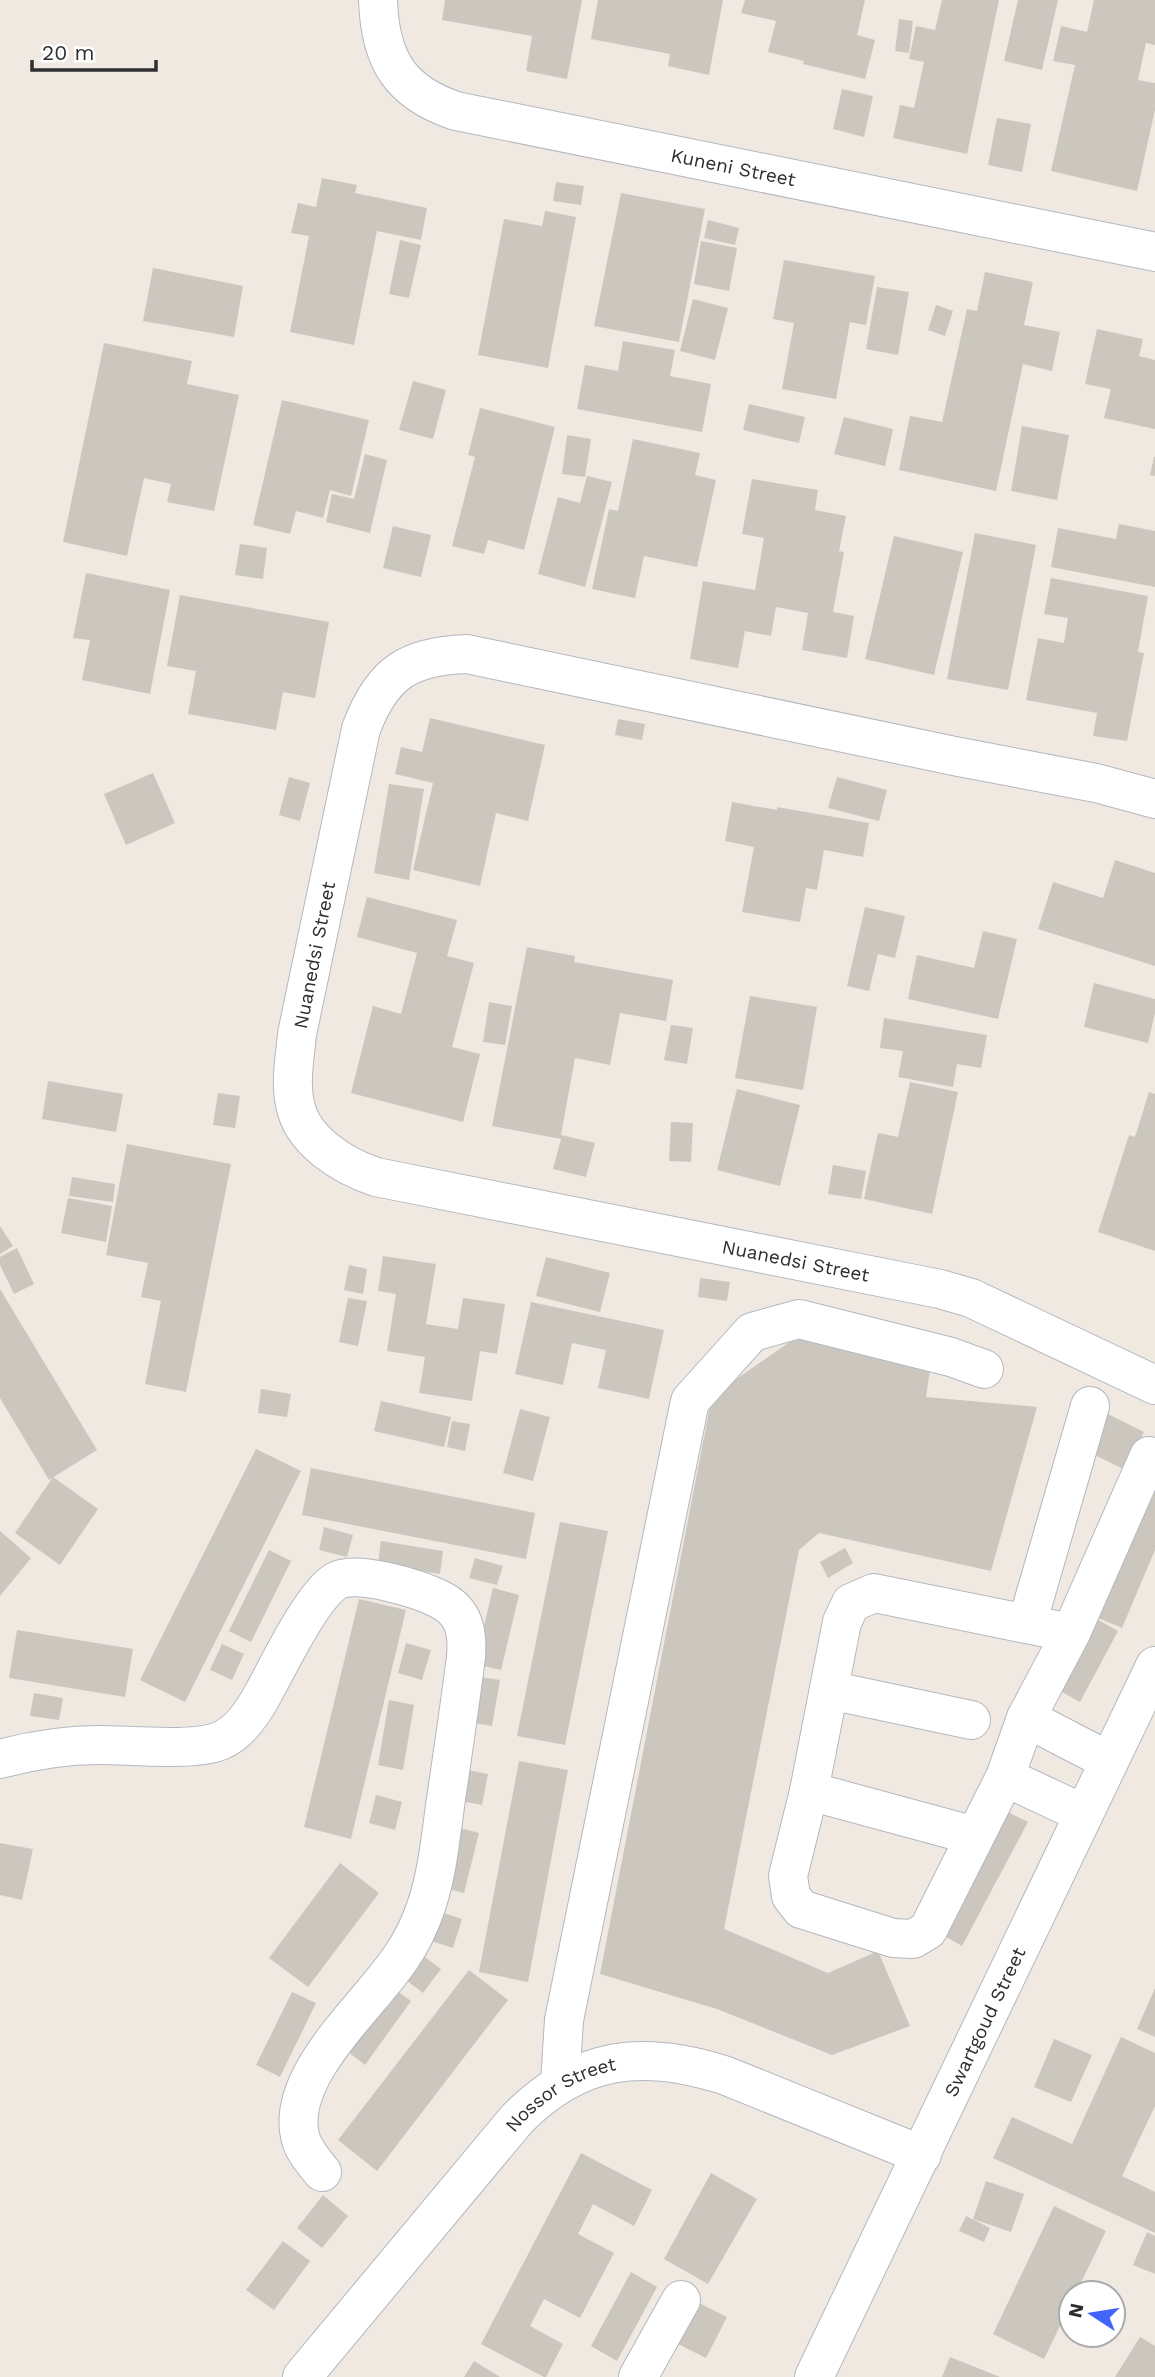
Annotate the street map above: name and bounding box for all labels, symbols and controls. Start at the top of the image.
scale bar [32,28,156,72]
text: 20 m [42,40,94,65]
street label: Kuneni Street [669,144,798,191]
street label: Nuanedsi Street [289,879,340,1031]
street label: Nuanedsi Street [720,1235,871,1287]
street label: Swartgoud Street [939,1944,1030,2100]
street label: Nossor Street [500,2052,618,2136]
north arrow [1057,2279,1127,2349]
text: N [1063,2301,1089,2320]

